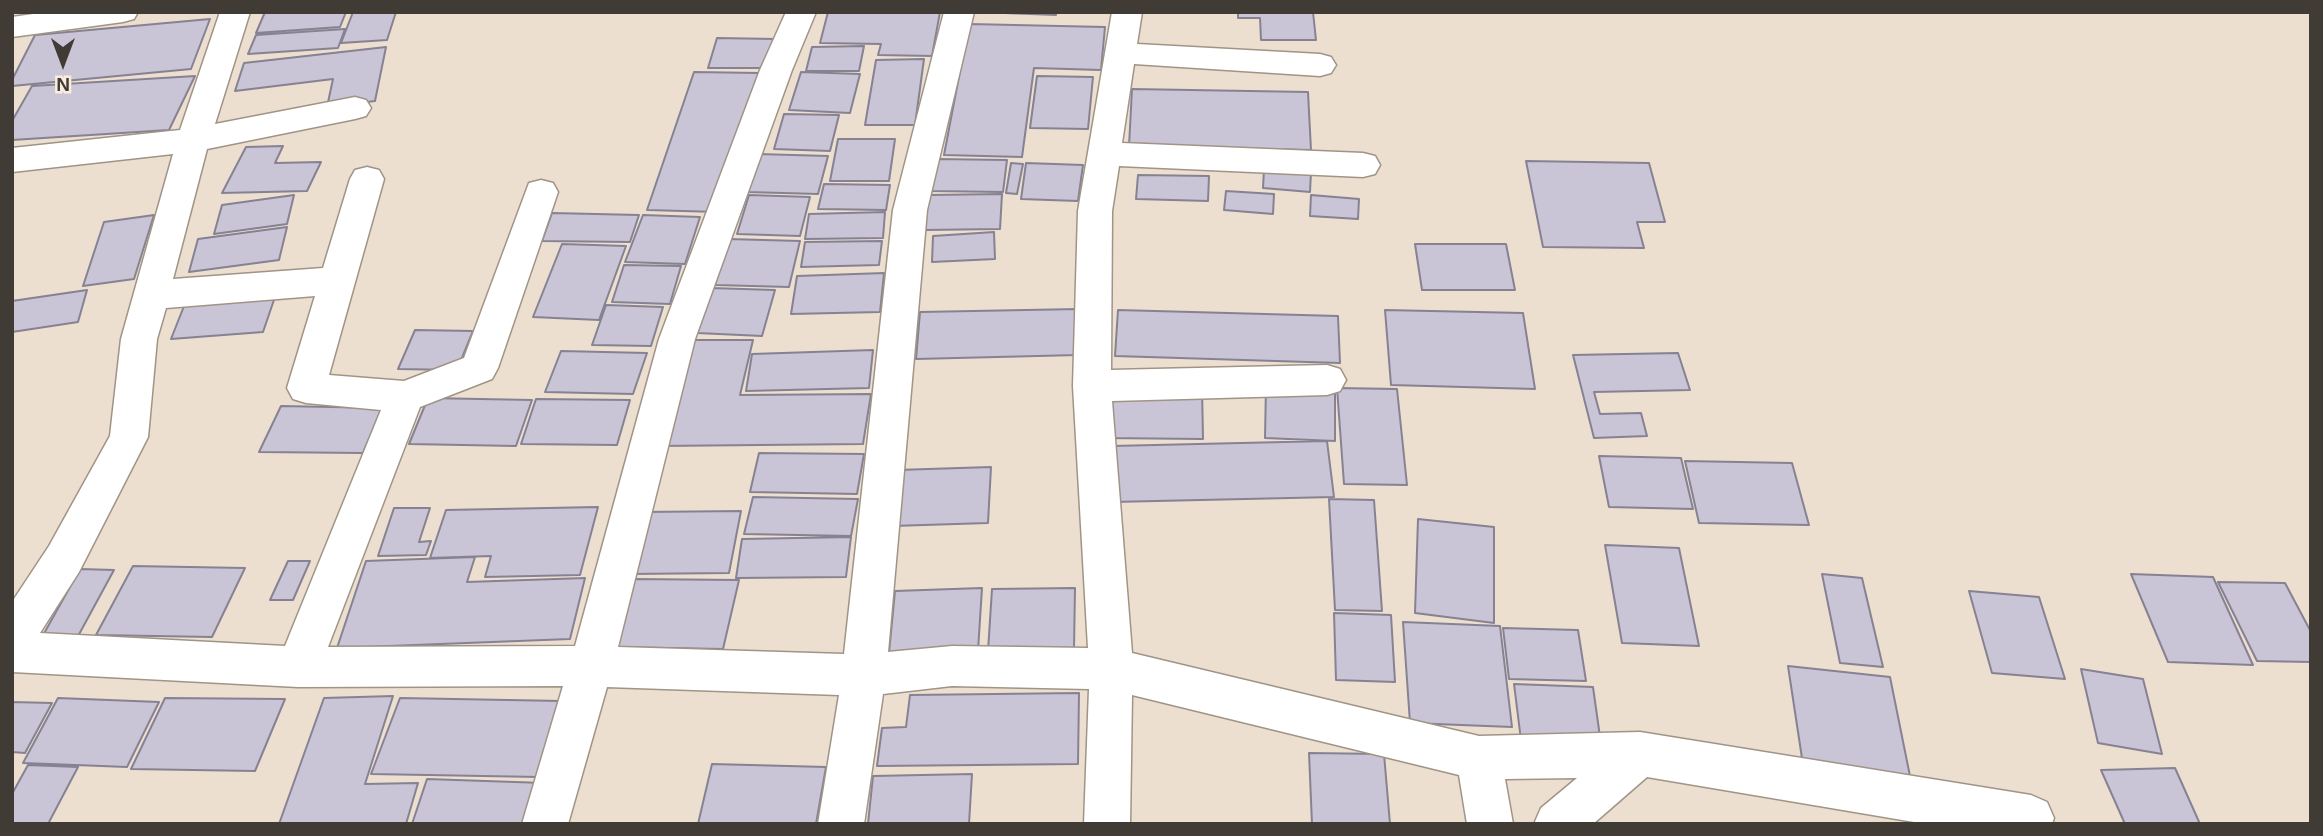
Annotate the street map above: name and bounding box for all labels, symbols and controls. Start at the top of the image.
north arrow [28,28,98,98]
text: N [56,74,70,95]

